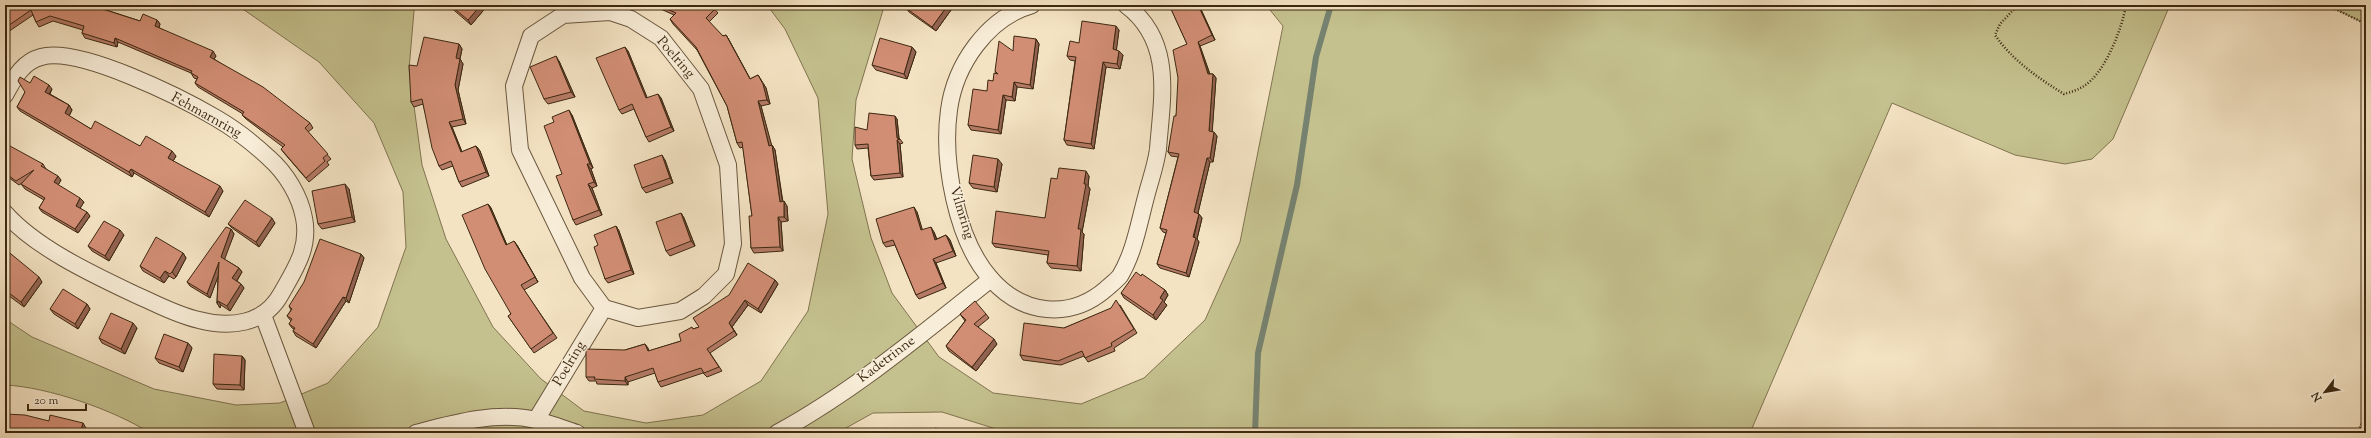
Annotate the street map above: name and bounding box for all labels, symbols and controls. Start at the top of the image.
street label: Poelring [651,33,699,83]
street label: Fehmarnring [167,88,245,144]
street label: Vilmring [944,184,979,242]
street label: Kadetrinne [854,332,920,388]
street label: Poelring [549,338,591,390]
north arrow [2305,372,2345,412]
scale bar [28,386,86,412]
text: N [2308,389,2327,405]
text: 20 m [34,392,59,410]

